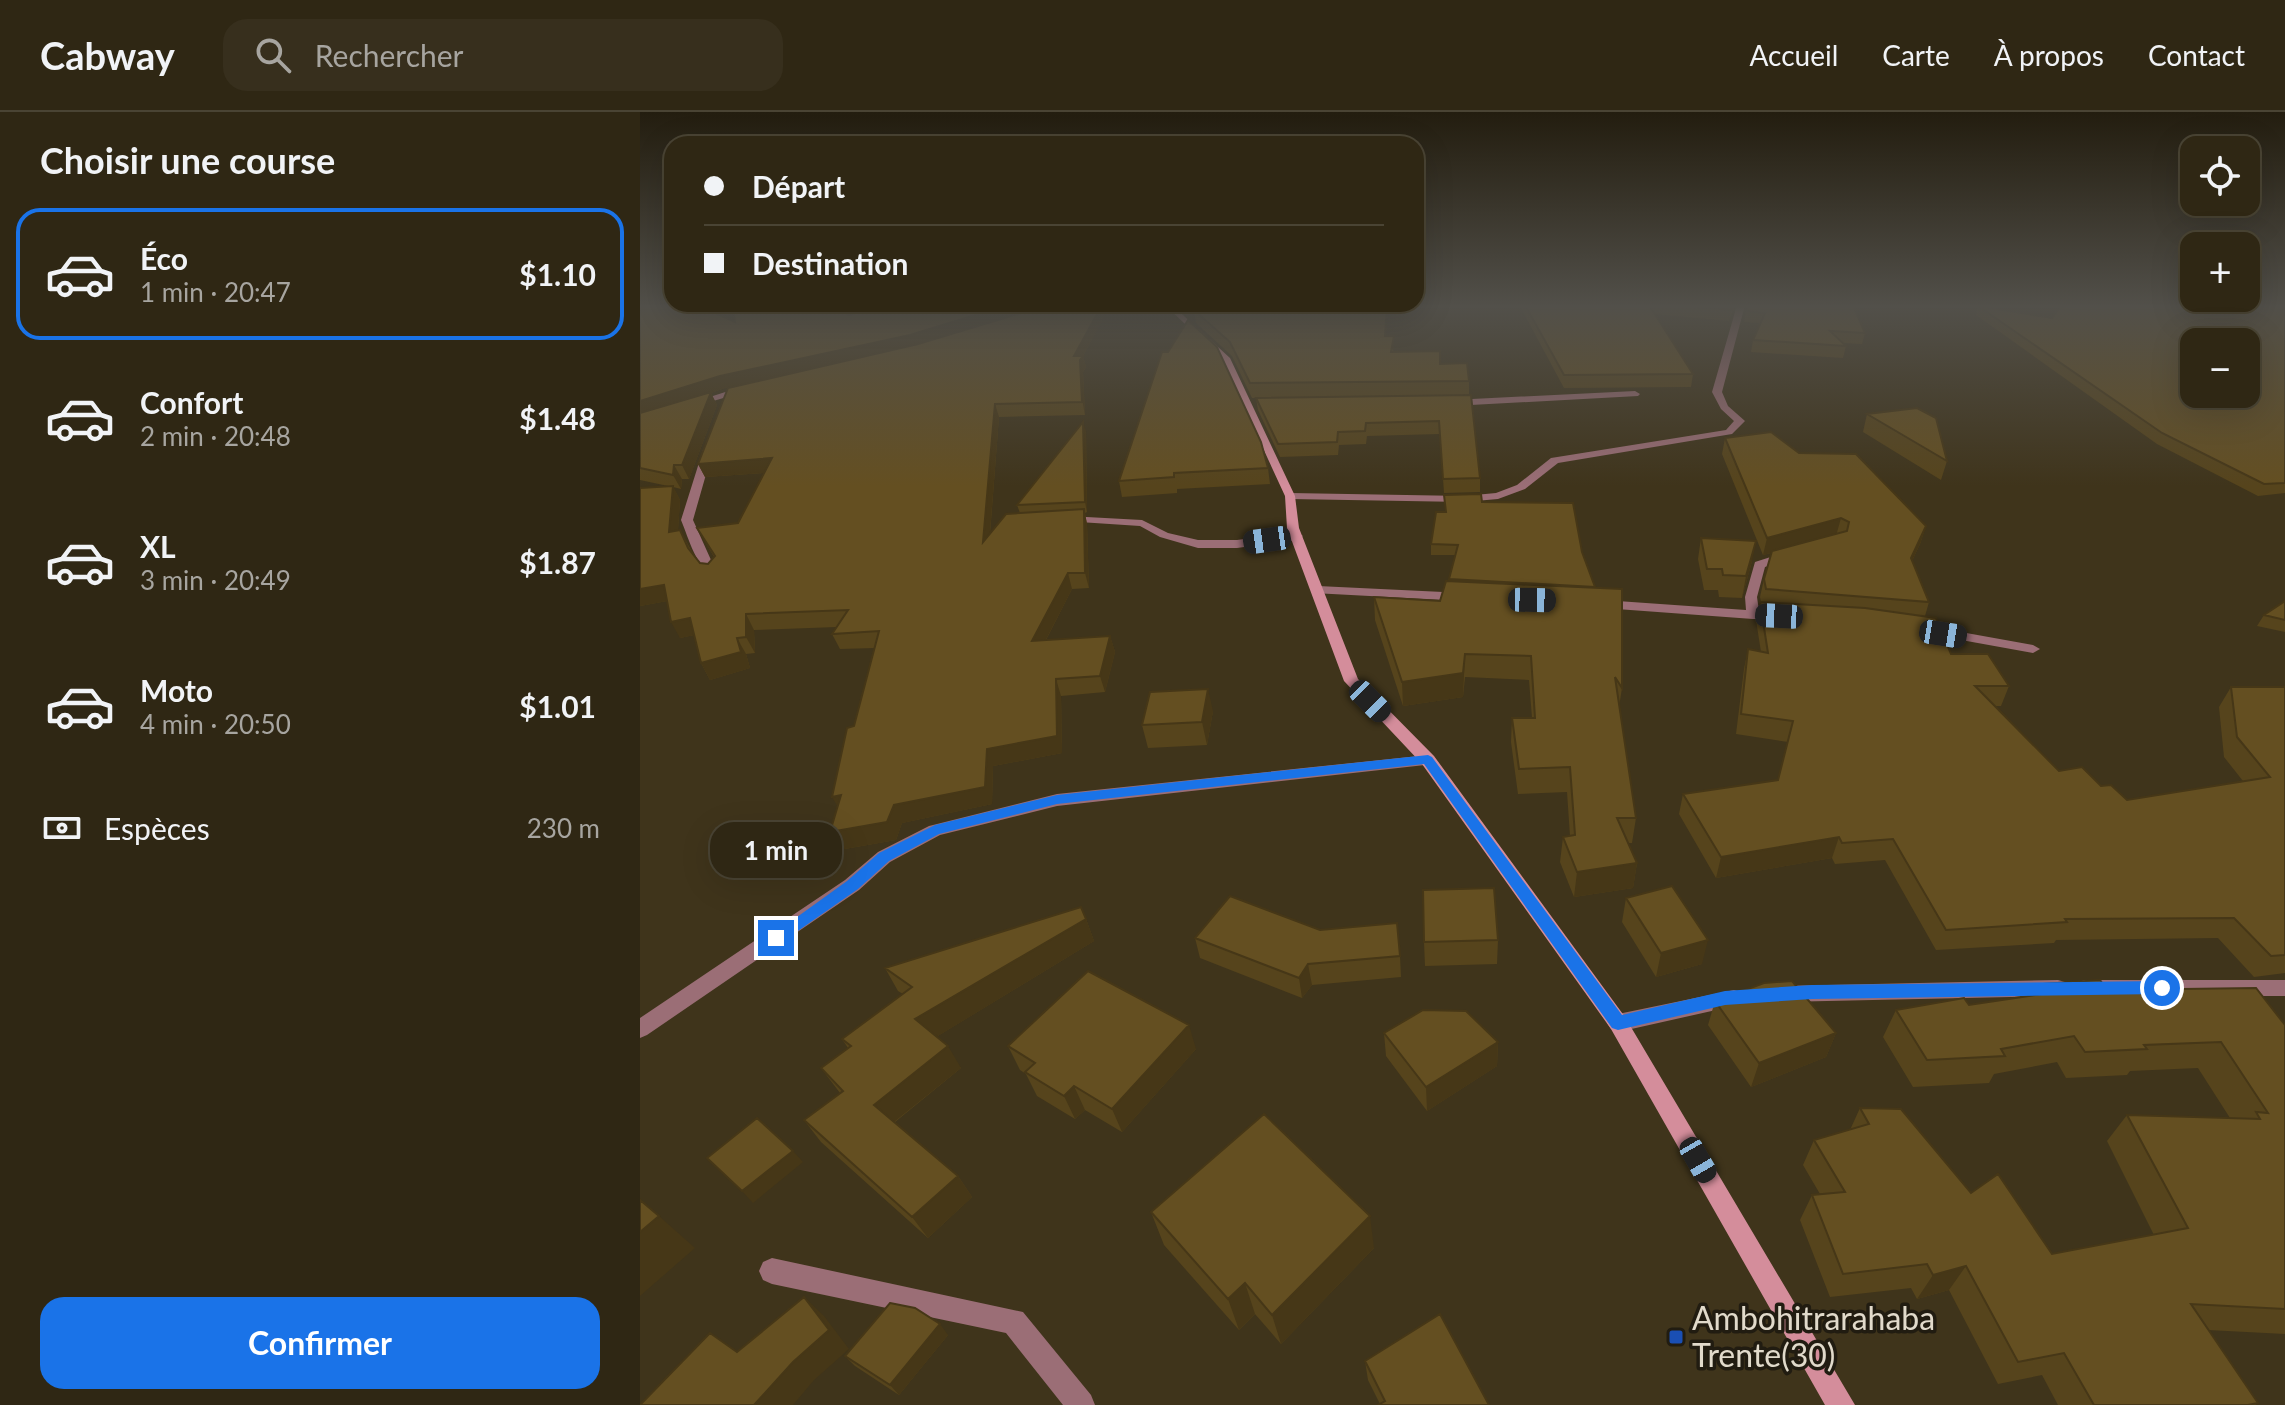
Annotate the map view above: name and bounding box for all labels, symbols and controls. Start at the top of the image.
search box [223,19,783,91]
text: Cabway [40,32,175,78]
icon: search [251,33,295,77]
text: Rechercher [315,37,463,73]
text: Accueil [1749,38,1838,72]
text: Carte [1882,38,1950,72]
text: À propos [1994,38,2104,72]
text: Contact [2148,38,2245,72]
map controls [2180,136,2260,408]
button: locate [2180,136,2260,216]
text: Choisir une course [40,138,335,182]
text: Départ [752,168,845,204]
button: + [2180,232,2260,312]
icon: car [44,238,116,310]
text: Éco [140,240,188,276]
text: Destination [752,245,909,281]
text: $1.10 [519,256,596,292]
text: 1 min · 20:47 [140,276,291,308]
button: − [2180,328,2260,408]
icon: car [44,382,116,454]
text: Confort [140,384,243,420]
text: $1.48 [519,400,596,436]
text: 2 min · 20:48 [140,420,291,452]
car [1242,525,1292,555]
icon: car [44,526,116,598]
text: XL [140,528,176,564]
text: $1.87 [519,544,596,580]
text: 3 min · 20:49 [140,564,291,596]
car [1508,588,1556,612]
car [1754,603,1804,629]
car [1917,618,1969,650]
icon: car [44,670,116,742]
text: Moto [140,672,213,708]
car [1345,676,1395,726]
text: $1.01 [519,688,596,724]
text: 4 min · 20:50 [140,708,291,740]
icon: cash [40,806,84,850]
text: Espèces [104,810,210,846]
text: 230 m [527,812,600,844]
callout: 1 min [710,822,842,878]
text: 1 min [744,834,808,866]
route end [758,920,794,956]
route start [2144,970,2180,1006]
car [1676,1133,1720,1187]
button: Confirmer [40,1297,600,1389]
place label: Ambohitrarahaba Trente(30) [1692,1298,1935,1374]
marker: Ambohitrarahaba Trente(30) [1667,1328,1685,1346]

